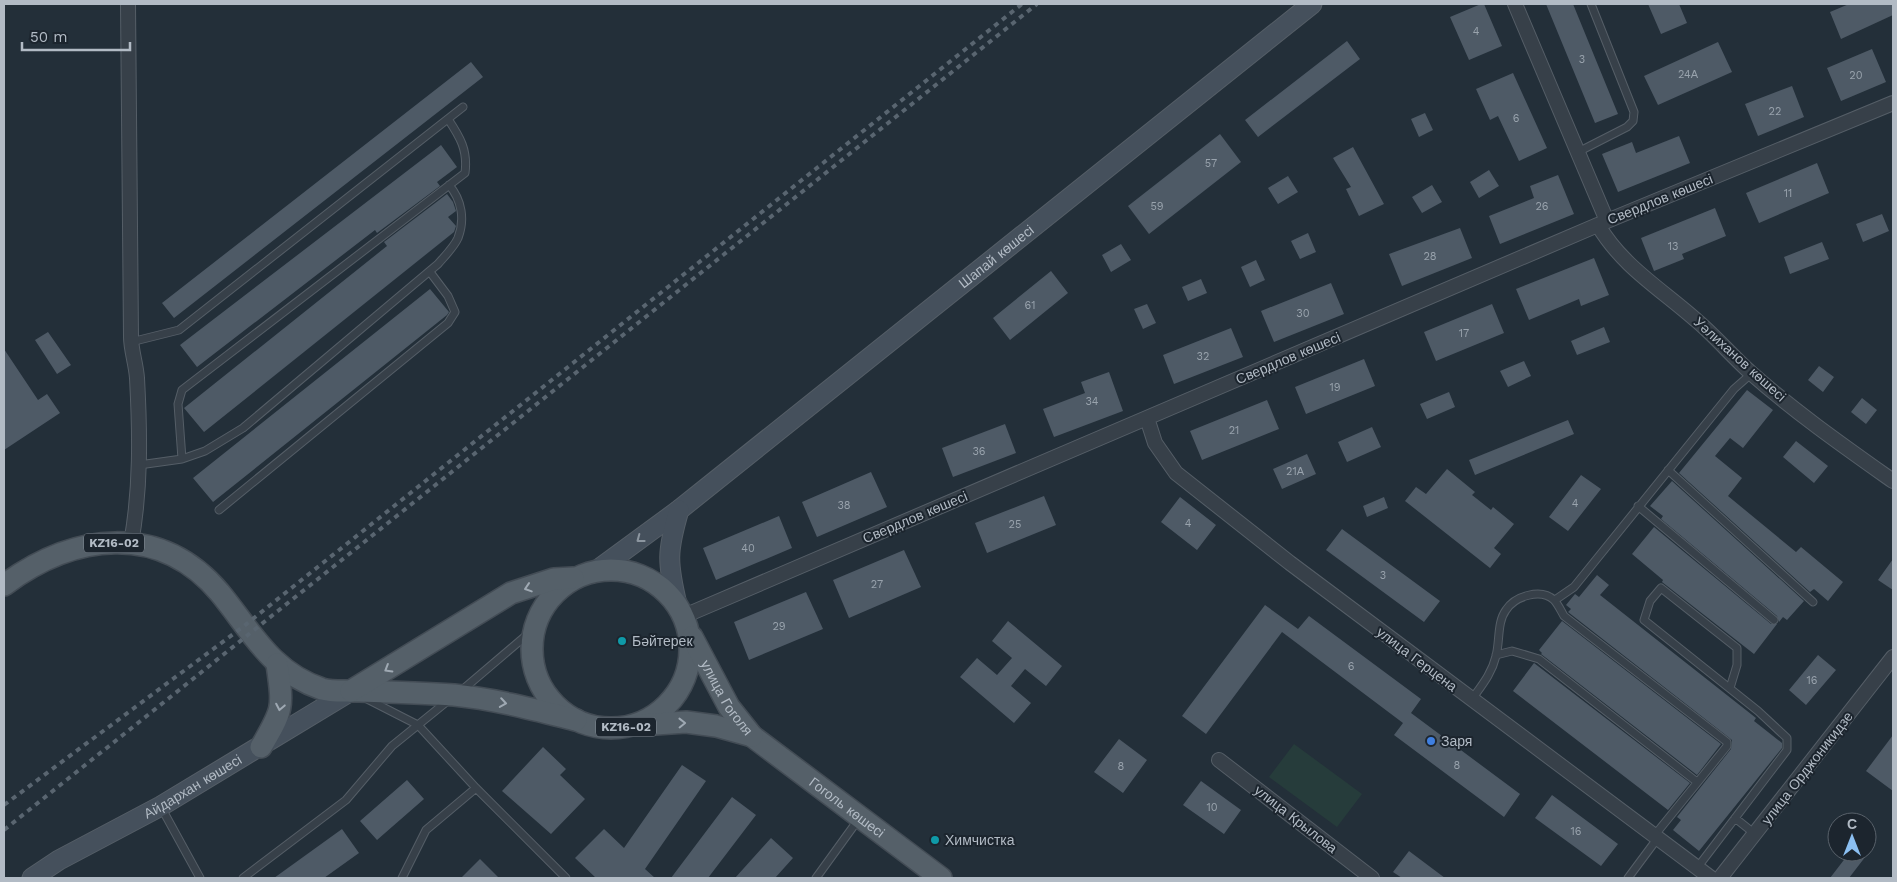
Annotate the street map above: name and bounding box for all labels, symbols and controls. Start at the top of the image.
scale bar [22,20,130,52]
house number: 4 [1473,25,1480,38]
text: 50 m [30,28,67,46]
house number: 3 [1579,53,1585,66]
house number: 24А [1678,68,1699,81]
house number: 20 [1849,69,1863,82]
house number: 22 [1769,105,1781,118]
house number: 6 [1513,112,1520,125]
house number: 57 [1205,157,1217,170]
street label: Свердлов көшесі [1605,171,1715,227]
house number: 11 [1784,187,1792,200]
house number: 59 [1150,200,1164,213]
house number: 26 [1535,200,1549,213]
street label: Шапай көшесі [955,222,1037,291]
house number: 13 [1668,240,1678,253]
house number: 28 [1423,250,1437,263]
house number: 61 [1025,299,1035,312]
house number: 30 [1296,307,1310,320]
street label: Уәлиханов көшесі [1691,314,1789,404]
house number: 17 [1459,327,1469,340]
street label: Свердлов көшесі [1233,329,1343,387]
house number: 32 [1197,350,1209,363]
house number: 19 [1329,381,1341,394]
house number: 34 [1085,395,1099,408]
house number: 21 [1229,424,1239,437]
house number: 36 [972,445,986,458]
house number: 21А [1286,465,1305,478]
street label: Свердлов көшесі [860,488,970,546]
house number: 4 [1572,497,1579,510]
house number: 38 [837,499,851,512]
house number: 4 [1185,517,1192,530]
house number: 25 [1009,518,1021,531]
one-way arrow [636,533,646,542]
road number: KZ16-02 [84,534,144,552]
house number: 40 [741,542,755,555]
house number: 3 [1380,569,1386,582]
house number: 27 [871,578,883,591]
one-way arrow [525,582,533,592]
house number: 29 [772,620,786,633]
street label: улица Герцена [1374,624,1461,695]
place label: Бәйтерек [632,633,693,649]
marker: Бәйтерек [616,635,628,647]
street label: улица Гоголя [698,657,756,738]
house number: 6 [1348,660,1355,673]
one-way arrow [384,662,393,672]
house number: 16 [1807,674,1818,687]
one-way arrow [500,697,508,708]
one-way arrow [275,703,286,712]
street label: улица Орджоникидзе [1758,708,1856,828]
road number: KZ16-02 [596,718,656,736]
one-way arrow [678,718,686,728]
place label: Заря [1441,733,1472,749]
marker: Заря [1425,735,1437,747]
street label: Айдархан көшесі [141,751,244,822]
house number: 8 [1454,759,1461,772]
house number: 8 [1118,760,1125,773]
street label: Гоголь көшесі [806,774,888,841]
street label: улица Крылова [1251,782,1341,856]
house number: 10 [1206,801,1218,814]
north arrow [1827,812,1877,862]
text: С [1847,816,1857,832]
house number: 16 [1571,825,1582,838]
place label: Химчистка [945,832,1015,848]
marker: Химчистка [929,834,941,846]

